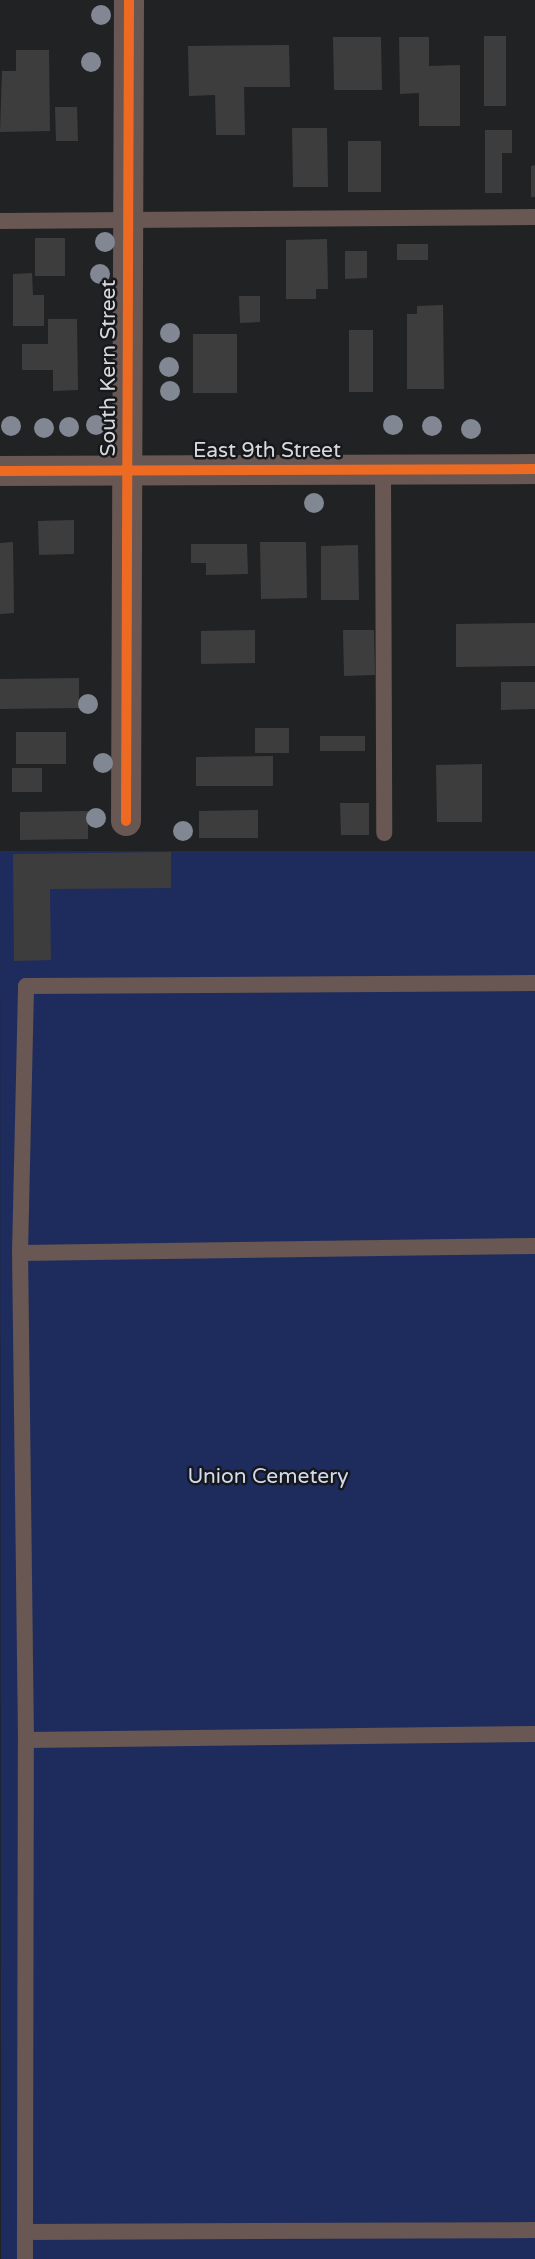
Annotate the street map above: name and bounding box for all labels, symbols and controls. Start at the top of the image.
street label: South Kern Street [96,279,122,457]
street label: East 9th Street [193,438,341,464]
park label: Union Cemetery [188,1464,348,1490]

